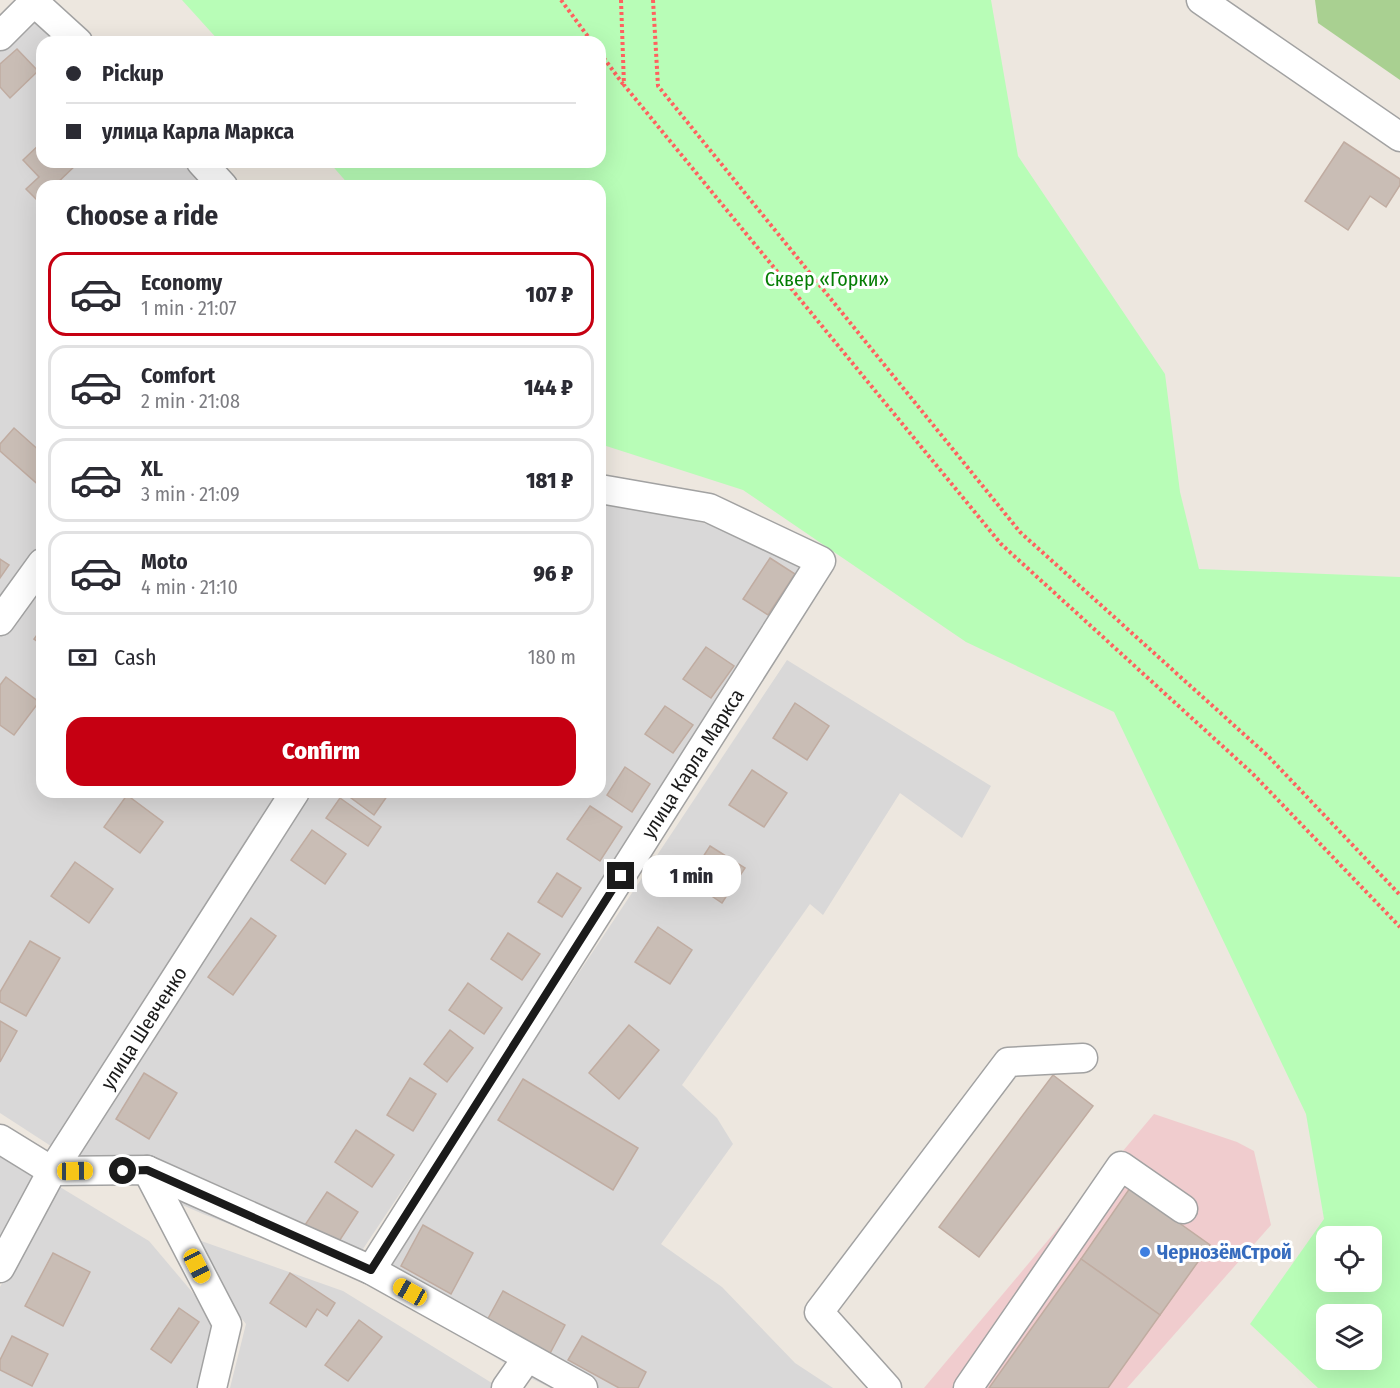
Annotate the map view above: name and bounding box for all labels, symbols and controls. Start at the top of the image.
text: Pickup [102,60,164,87]
text: улица Карла Маркса [102,118,294,145]
text: Choose a ride [66,200,218,232]
icon: car [69,267,123,321]
park label: Сквер «Горки» [765,267,889,291]
text: Economy [141,269,222,296]
text: 107 ₽ [526,281,573,308]
text: 1 min · 21:07 [141,296,237,320]
icon: car [69,360,123,414]
text: Comfort [141,362,215,389]
text: 144 ₽ [524,374,573,401]
text: 2 min · 21:08 [141,389,240,413]
icon: car [69,453,123,507]
text: XL [141,455,163,482]
text: 181 ₽ [526,467,573,494]
text: 3 min · 21:09 [141,482,240,506]
icon: car [69,546,123,600]
text: Moto [141,548,188,575]
text: 96 ₽ [533,560,573,587]
text: 4 min · 21:10 [141,575,238,599]
icon: cash [66,641,99,674]
text: Cash [114,644,157,671]
text: 180 m [528,645,576,669]
street label: улица Карла Маркса [636,684,749,843]
button: Confirm [66,717,576,786]
callout: 1 min [642,855,741,897]
route end [607,862,634,889]
text: 1 min [670,864,713,888]
street label: улица Шевченко [96,962,192,1094]
route start [109,1157,136,1184]
car [57,1162,93,1180]
map controls [1316,1226,1382,1370]
button: locate [1316,1226,1382,1292]
place label: ЧернозёмСтрой [1157,1240,1292,1264]
marker: ЧернозёмСтрой [1138,1245,1152,1259]
car [181,1246,213,1286]
car [390,1275,430,1309]
button: layers [1316,1304,1382,1370]

